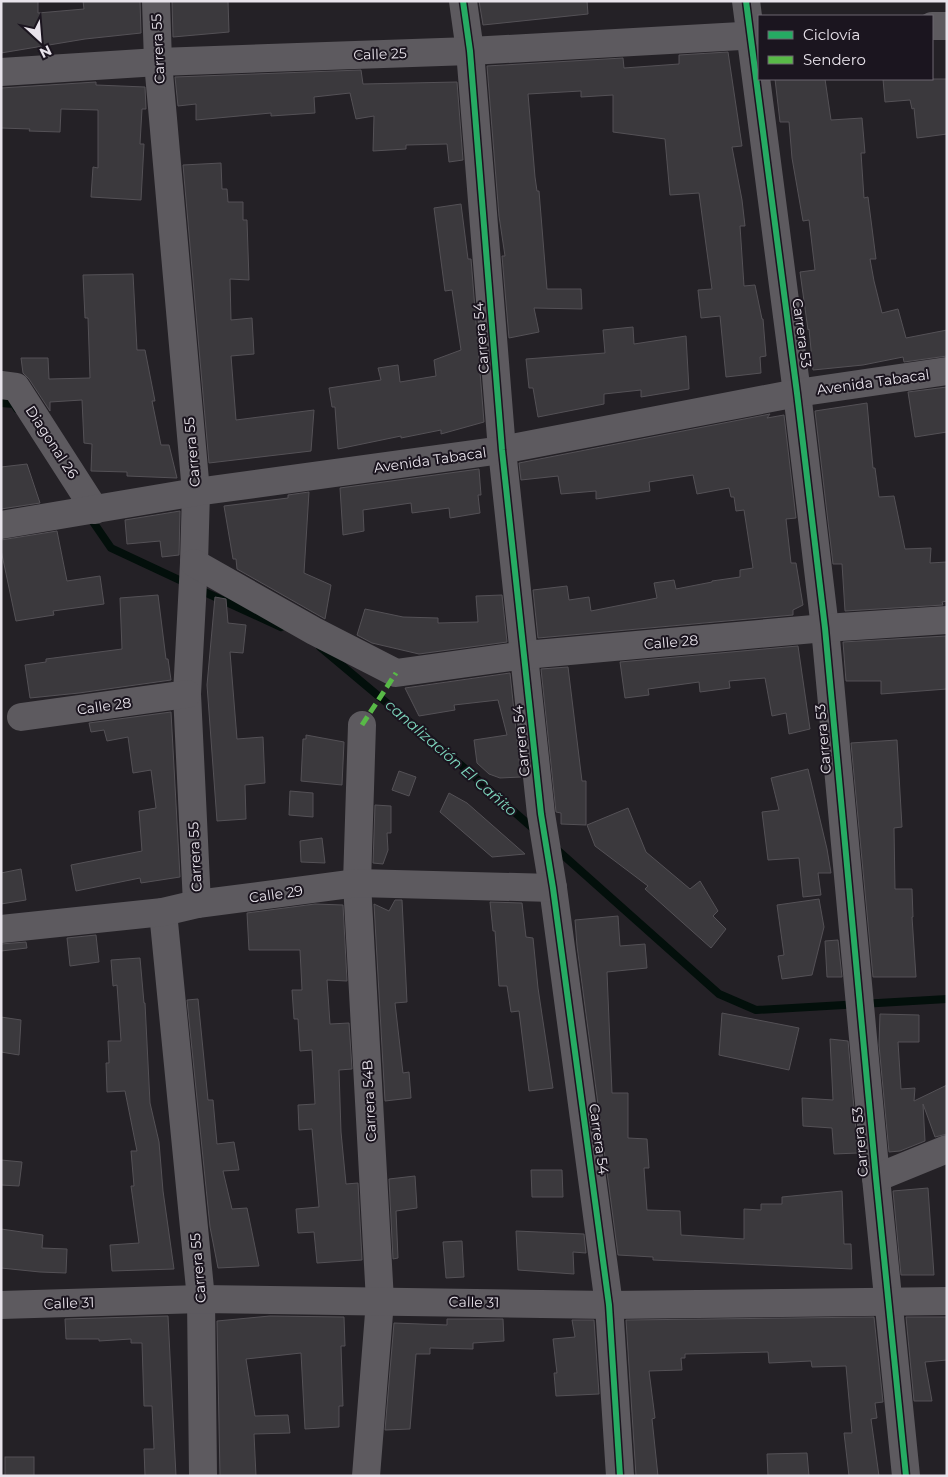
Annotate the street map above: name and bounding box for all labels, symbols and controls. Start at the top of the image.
street label: Carrera 55 [147,13,169,85]
north arrow [15,15,65,65]
legend [758,15,933,80]
text: Ciclovía [803,25,860,44]
text: N [37,41,55,62]
street label: Calle 25 [353,44,407,64]
text: Sendero [803,50,866,69]
street label: Carrera 53 [788,297,816,369]
street label: Carrera 54 [469,301,493,374]
street label: Avenida Tabacal [815,365,931,399]
street label: Diagonal 26 [22,402,83,482]
street label: Carrera 55 [180,416,204,488]
street label: Avenida Tabacal [372,443,488,477]
street label: Calle 28 [643,631,699,653]
street label: Calle 28 [76,693,132,719]
water label: canalización El Cañito [382,695,521,820]
street label: Carrera 53 [811,703,835,775]
street label: Carrera 54 [508,704,534,778]
street label: Carrera 55 [184,821,206,893]
street label: Calle 29 [248,881,304,907]
street label: Carrera 54B [358,1059,380,1143]
street label: Carrera 54 [585,1102,613,1176]
street label: Carrera 53 [848,1106,872,1178]
street label: Carrera 55 [186,1232,210,1304]
street label: Calle 31 [43,1293,95,1313]
street label: Calle 31 [449,1293,499,1311]

